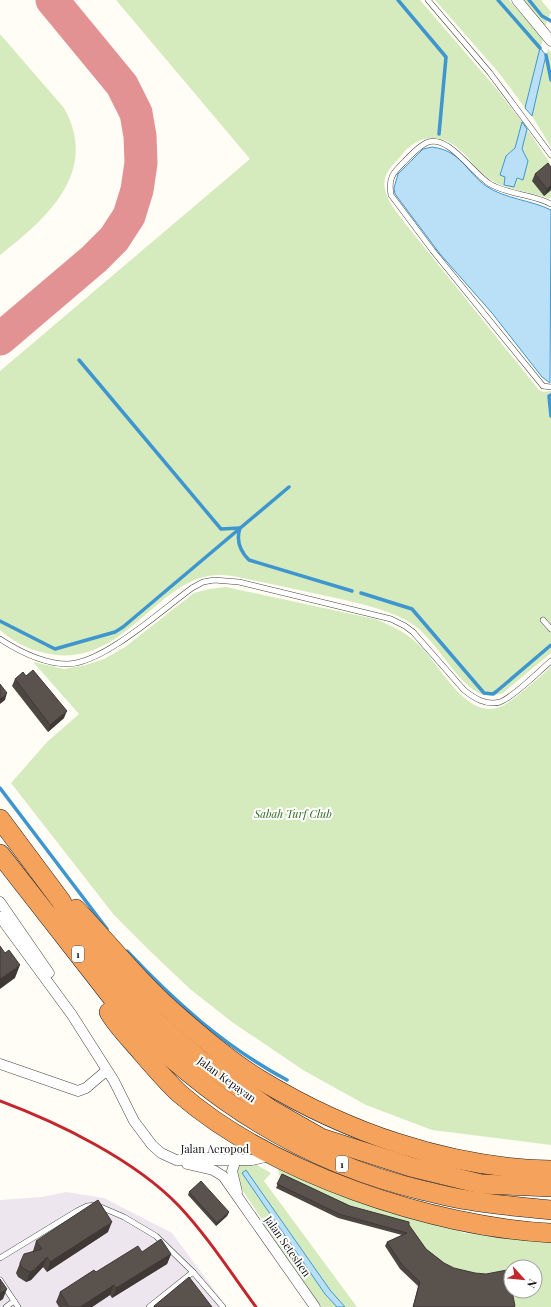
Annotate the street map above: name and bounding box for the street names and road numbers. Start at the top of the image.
road number: 1 [72,946,84,962]
street label: Jalan Kepayan [194,1052,260,1106]
street label: Jalan Aeropod [180,1141,250,1156]
road number: 1 [336,1156,348,1172]
street label: Jalan Seteshen [261,1212,315,1280]

